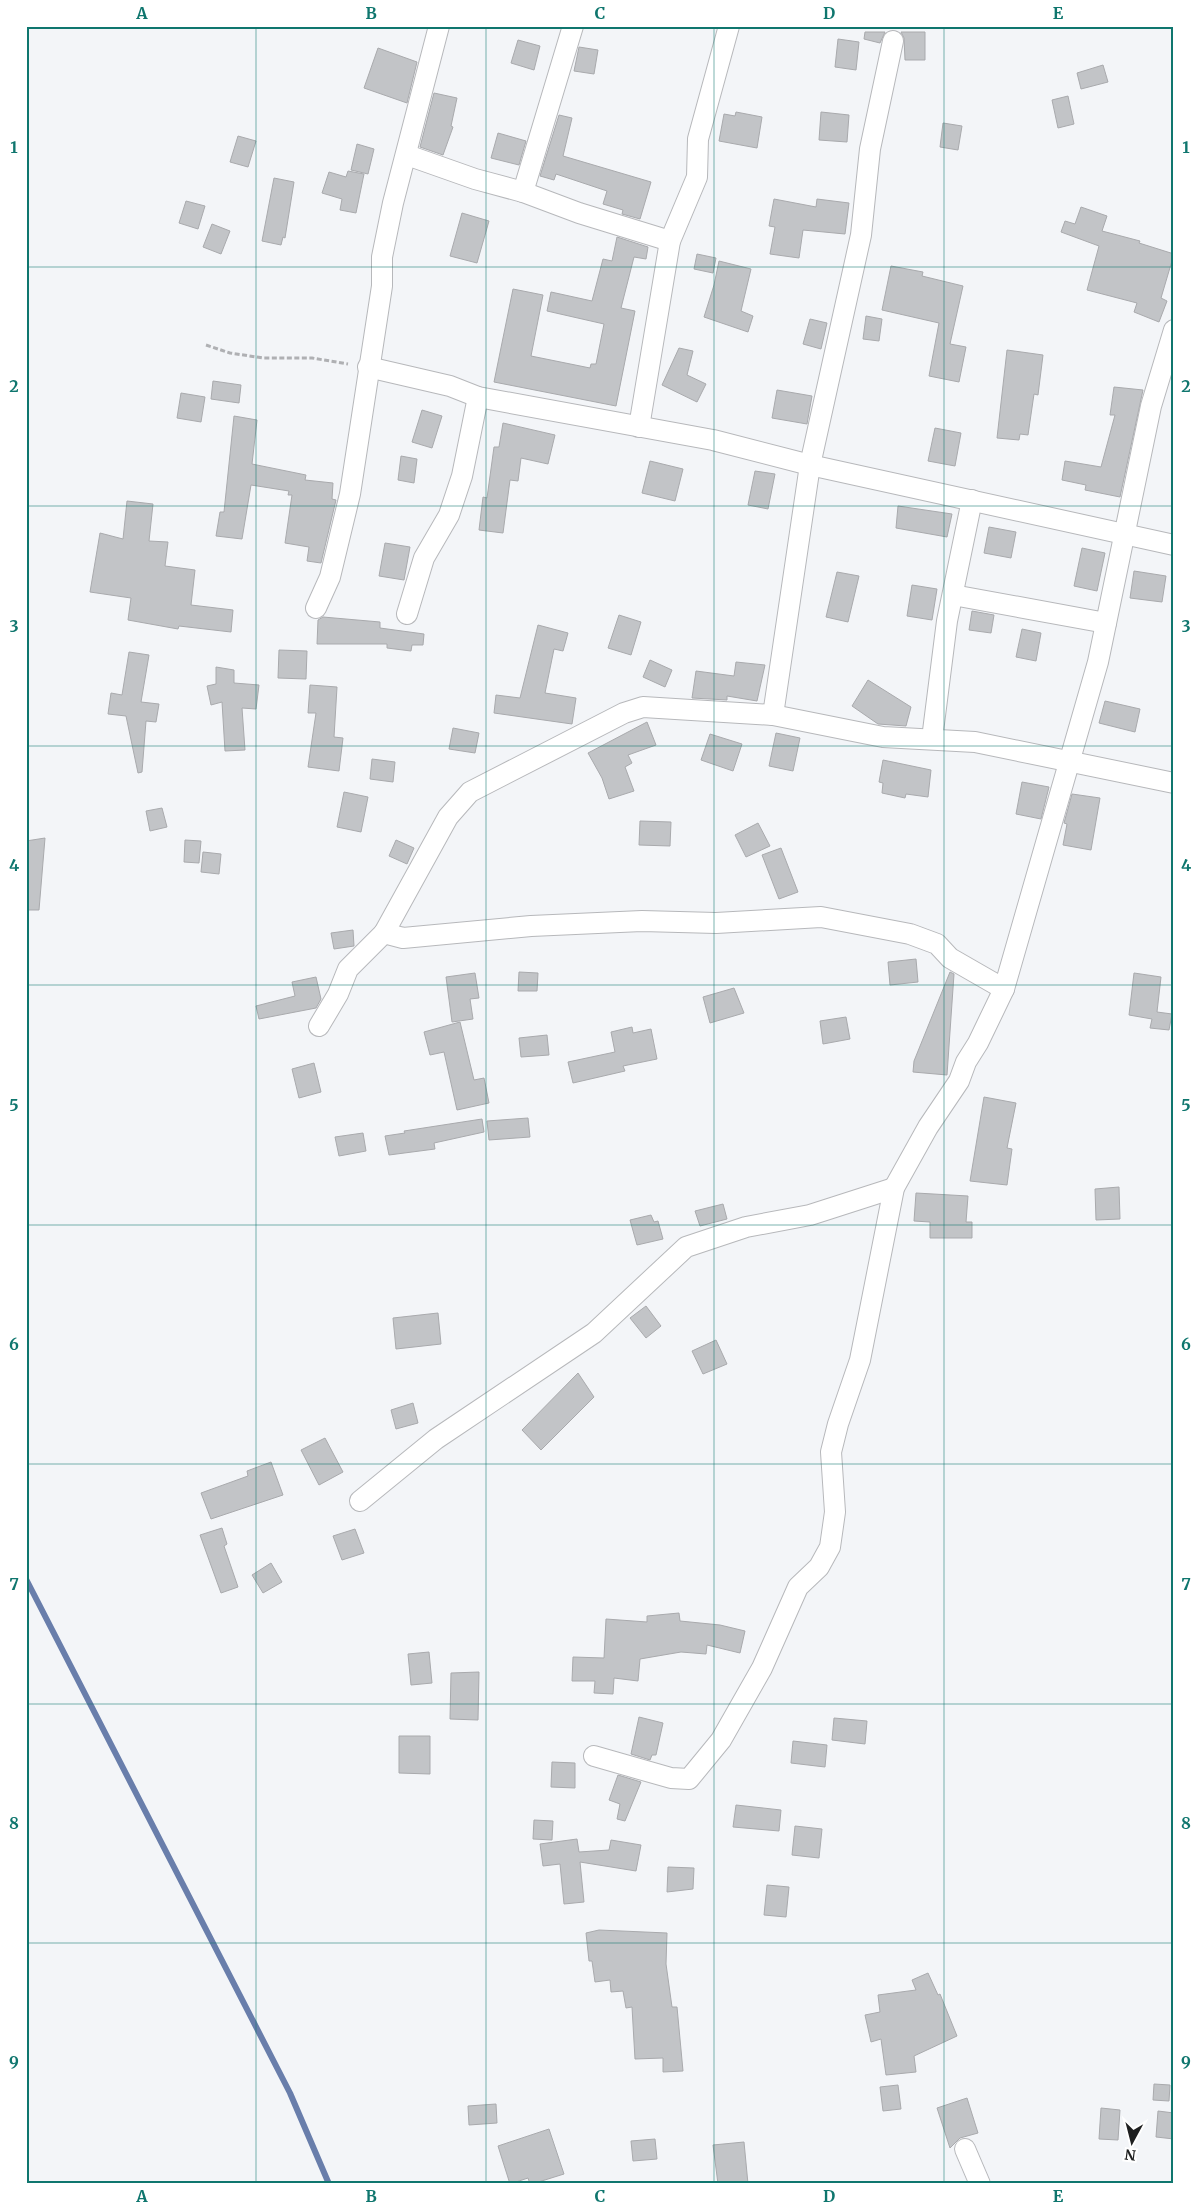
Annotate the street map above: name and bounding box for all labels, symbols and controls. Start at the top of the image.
text: A [135,3,148,23]
text: B [365,3,377,23]
text: C [595,3,605,23]
text: D [823,3,835,23]
text: E [1053,3,1064,23]
text: 1 [10,137,18,157]
text: 1 [1182,137,1190,157]
text: 2 [9,376,19,396]
text: 2 [1181,376,1191,396]
text: 3 [9,616,19,636]
text: 3 [1181,616,1191,636]
text: 4 [9,855,19,875]
text: 4 [1181,855,1191,875]
text: 5 [9,1095,19,1115]
text: 5 [1181,1095,1191,1115]
text: 6 [9,1334,19,1354]
text: 6 [1181,1334,1191,1354]
text: 7 [9,1574,19,1594]
text: 7 [1181,1574,1191,1594]
text: 8 [9,1813,19,1833]
text: 8 [1181,1813,1191,1833]
text: 9 [9,2052,19,2072]
text: 9 [1181,2052,1191,2072]
north arrow [1108,2118,1158,2168]
text: N [1124,2145,1137,2165]
text: A [135,2186,148,2206]
text: B [365,2186,377,2206]
text: C [595,2186,605,2206]
text: D [823,2186,835,2206]
text: E [1053,2186,1064,2206]

